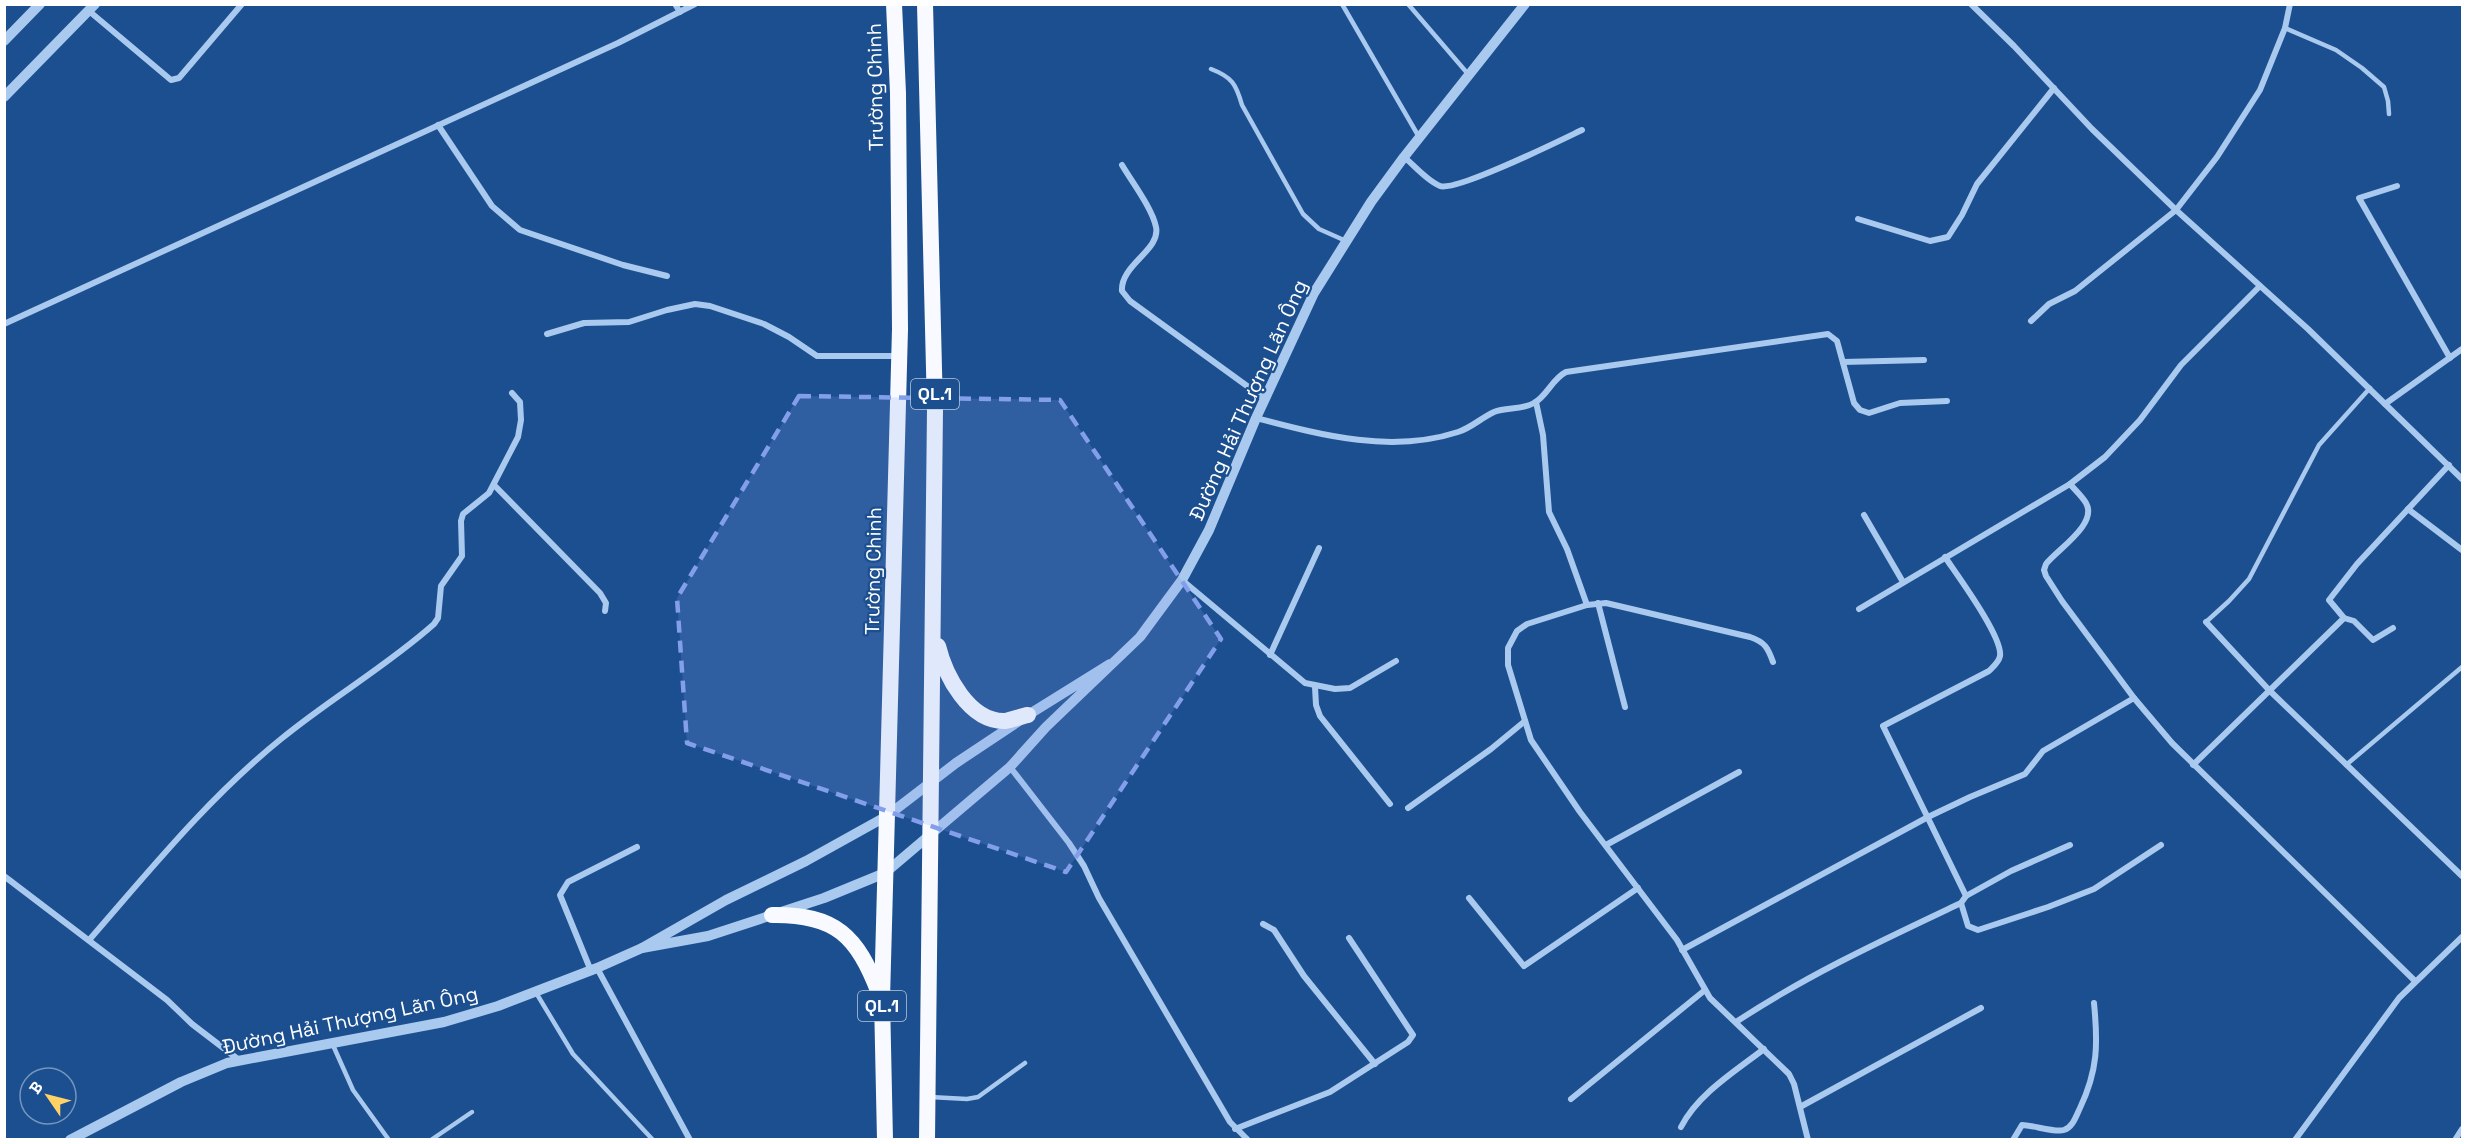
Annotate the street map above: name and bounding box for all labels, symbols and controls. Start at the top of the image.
street label: Trường Chinh [861,23,889,151]
street label: Đường Hải Thượng Lãn Ông [1183,276,1313,524]
road number: QL.1 [911,379,959,409]
street label: Trường Chinh [859,507,887,635]
street label: Đường Hải Thượng Lãn Ông [220,980,480,1060]
road number: QL.1 [858,991,906,1021]
north arrow [18,1066,78,1126]
text: B [24,1077,48,1098]

